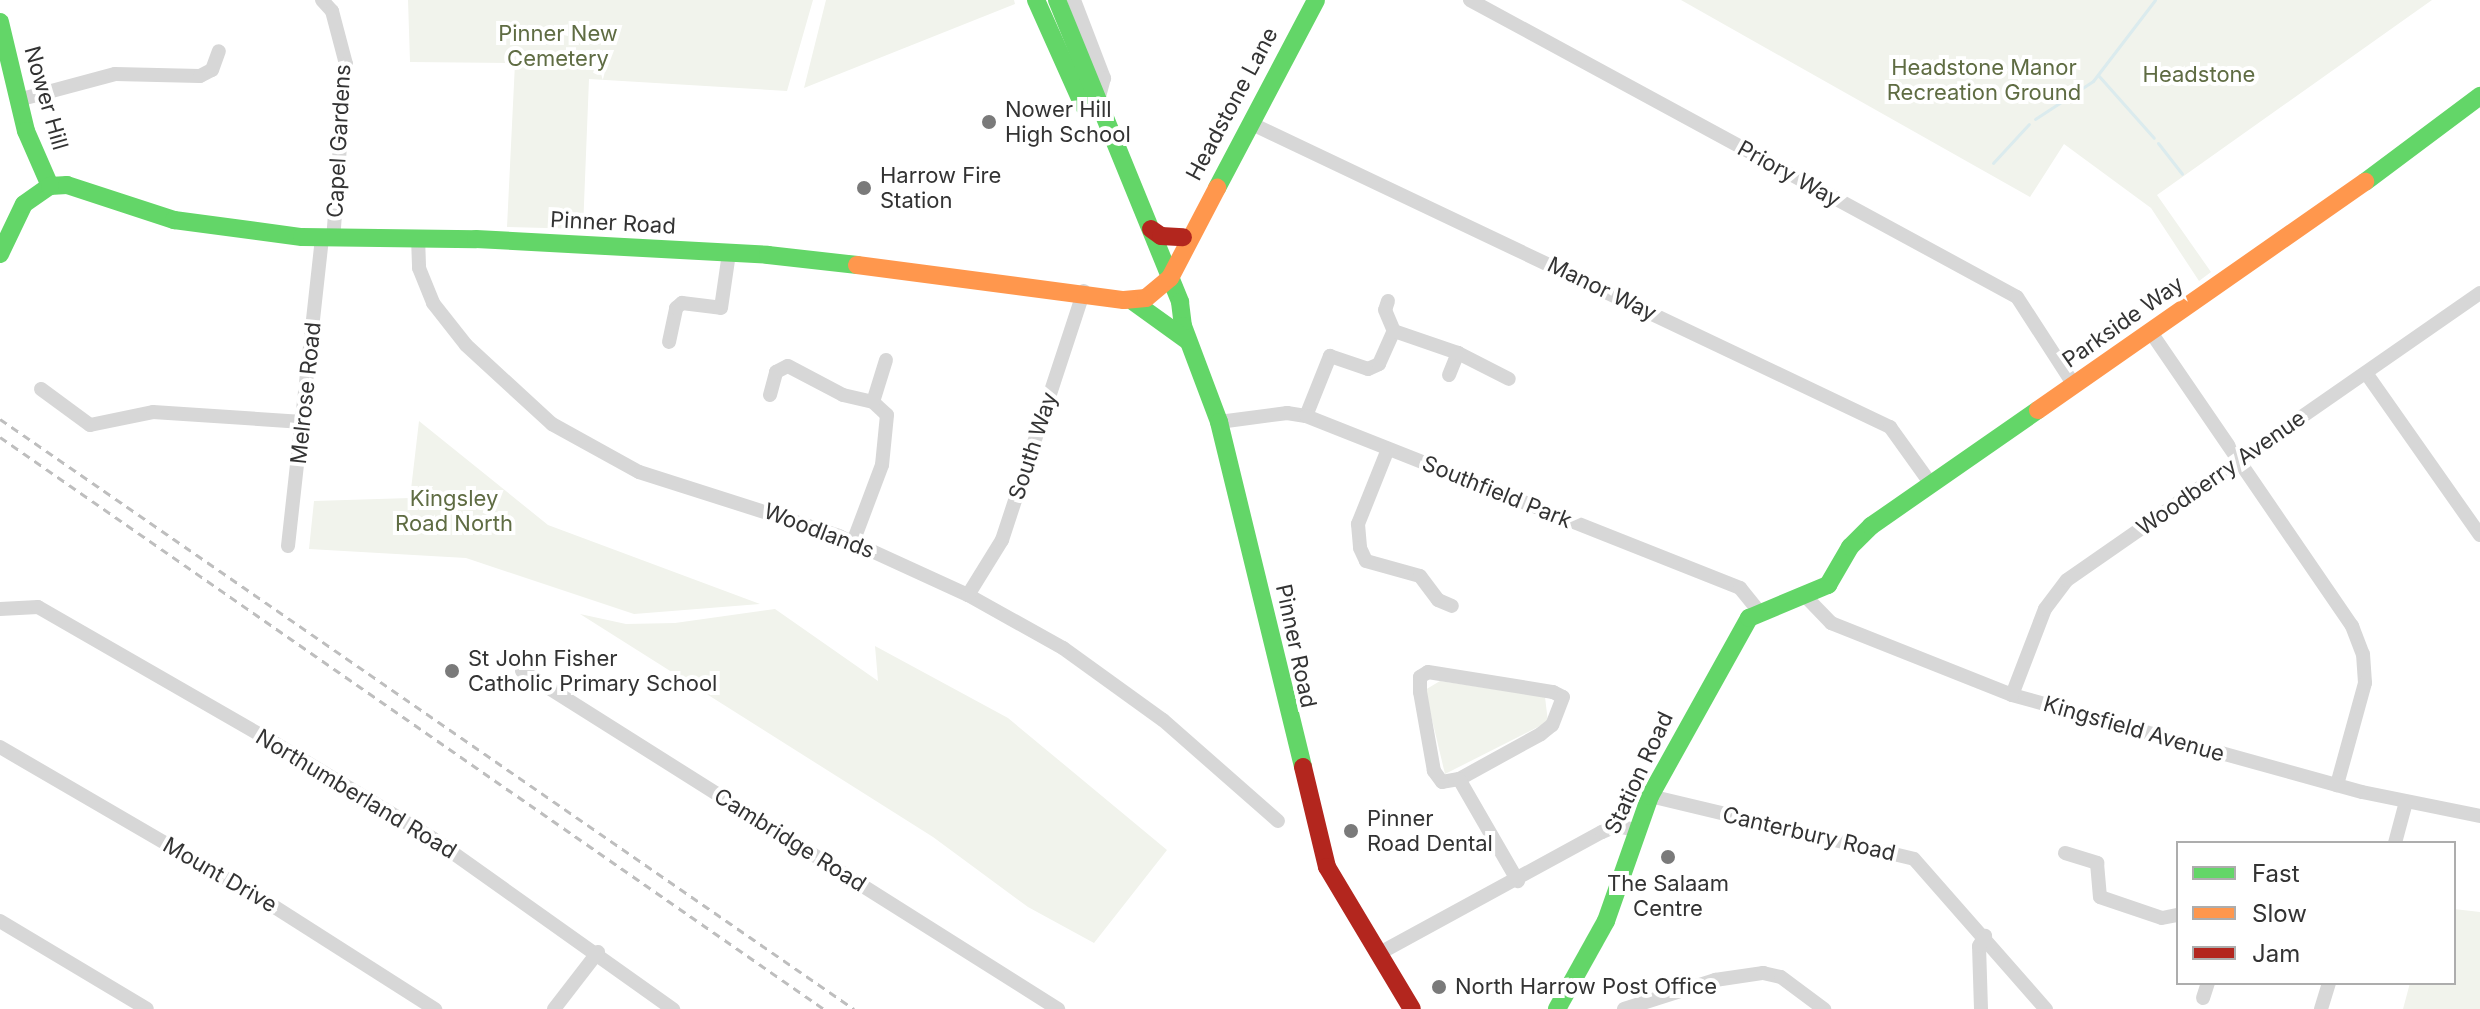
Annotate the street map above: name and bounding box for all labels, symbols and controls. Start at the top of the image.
park label: Pinner New Cemetery [498,20,618,72]
street label: Headstone Lane [1181,23,1283,185]
street label: Nower Hill [19,43,73,153]
park label: Headstone Manor Recreation Ground [1887,54,2081,106]
park label: Headstone [2143,62,2255,88]
street label: Capel Gardens [322,64,356,218]
place label: Nower Hill High School [1005,96,1131,148]
marker: Nower Hill High School [980,113,998,131]
street label: Priory Way [1733,135,1845,213]
place label: Harrow Fire Station [880,162,1001,214]
marker: Harrow Fire Station [855,179,873,197]
street label: Pinner Road [550,207,676,239]
street label: Manor Way [1543,251,1661,327]
street label: Parkside Way [2057,271,2189,373]
street label: Melrose Road [285,321,327,465]
street label: South Way [1003,389,1063,503]
street label: Woodberry Avenue [2132,405,2310,541]
street label: Southfield Park [1418,450,1576,534]
park label: Kingsley Road North [395,485,513,536]
street label: Woodlands [760,498,878,564]
street label: Pinner Road [1270,582,1322,710]
place label: St John Fisher Catholic Primary School [468,645,717,696]
marker: St John Fisher Catholic Primary School [443,662,461,680]
street label: Kingsfield Avenue [2040,691,2228,767]
street label: Station Road [1599,708,1679,838]
street label: Northumberland Road [251,724,461,864]
street label: Cambridge Road [709,783,871,897]
street label: Canterbury Road [1720,801,1898,867]
place label: Pinner Road Dental [1367,805,1493,856]
marker: Pinner Road Dental [1342,822,1360,840]
street label: Mount Drive [158,832,282,918]
legend [2176,841,2456,985]
marker: The Salaam Centre [1659,848,1677,866]
text: Fast [2252,859,2300,888]
place label: The Salaam Centre [1607,870,1729,922]
text: Slow [2252,899,2307,928]
text: Jam [2252,939,2300,968]
place label: North Harrow Post Office [1455,974,1717,1000]
marker: North Harrow Post Office [1430,978,1448,996]

